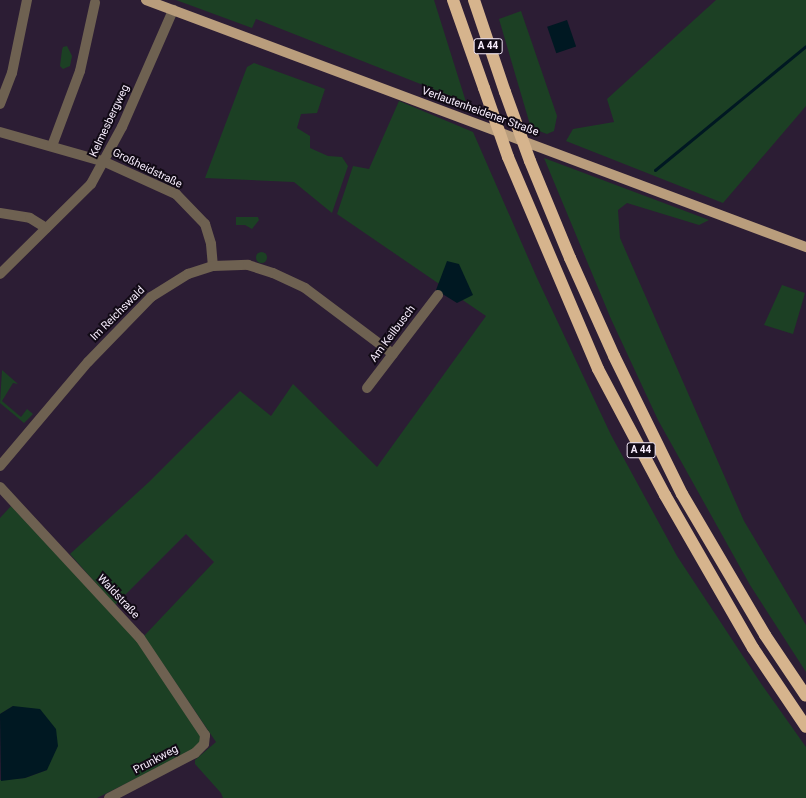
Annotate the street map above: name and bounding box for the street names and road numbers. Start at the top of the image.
road number: A 44 [473,38,503,54]
street label: Kelmesbergweg [87,83,133,159]
street label: Verlautenheidener Straße [420,85,540,139]
street label: Großheidstraße [110,146,184,192]
street label: Im Reichswald [88,284,148,344]
street label: Am Keilbusch [367,303,419,365]
road number: A 44 [626,442,656,458]
street label: Waldstraße [94,572,142,622]
street label: Prunkweg [131,743,181,777]

